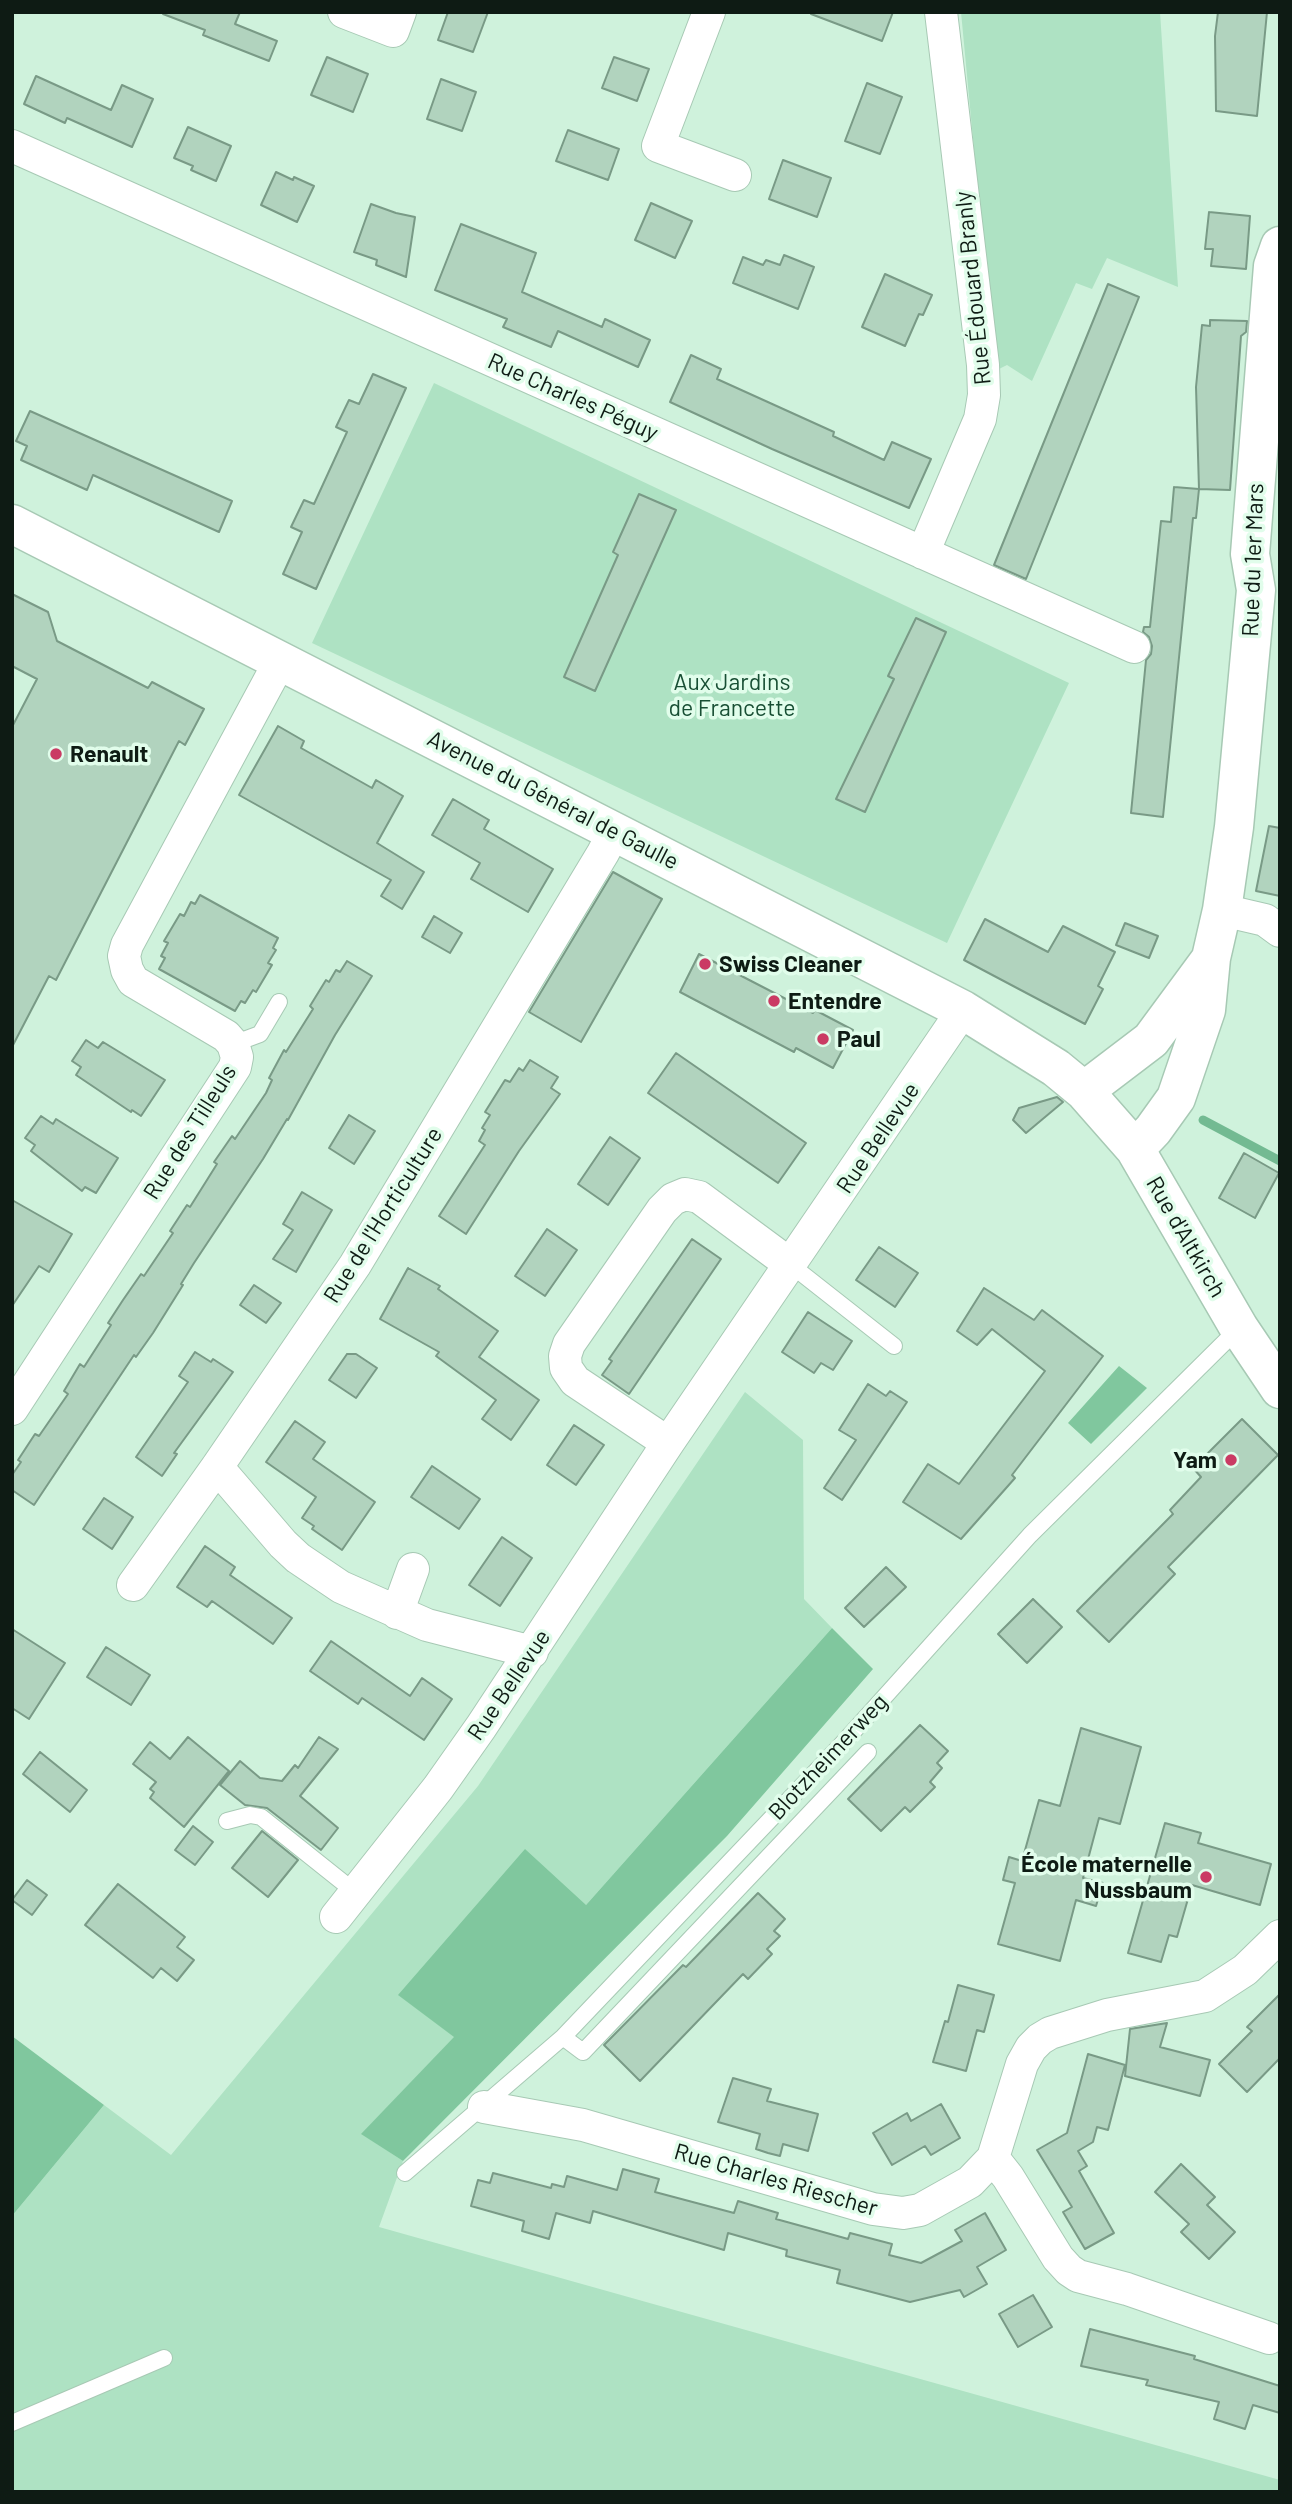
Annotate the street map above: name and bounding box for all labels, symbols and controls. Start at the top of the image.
street label: Rue Édouard Branly [949,190,997,386]
street label: Rue Charles Péguy [484,347,662,447]
street label: Rue du 1er Mars [1237,483,1269,637]
park label: Aux Jardins de Francette [668,668,796,722]
street label: Avenue du Général de Gaulle [423,725,683,875]
place label: Renault [70,740,148,768]
marker: Renault [48,746,64,762]
place label: Swiss Cleaner [719,950,862,978]
marker: Swiss Cleaner [697,956,713,972]
place label: Entendre [788,987,882,1015]
marker: Entendre [766,993,782,1009]
place label: Paul [837,1025,881,1053]
marker: Paul [815,1031,831,1047]
street label: Rue des Tilleuls [138,1060,242,1204]
street label: Rue Bellevue [831,1077,925,1199]
street label: Rue de l'Horticulture [318,1122,448,1308]
street label: Rue d'Altkirch [1140,1172,1232,1302]
place label: Yam [1173,1446,1217,1474]
marker: Yam [1223,1452,1239,1468]
street label: Rue Bellevue [462,1624,556,1746]
street label: Blotzheimerweg [763,1688,893,1826]
place label: École maternelle Nussbaum [1021,1850,1192,1904]
marker: École maternelle Nussbaum [1198,1869,1214,1885]
street label: Rue Charles Riescher [671,2138,881,2222]

